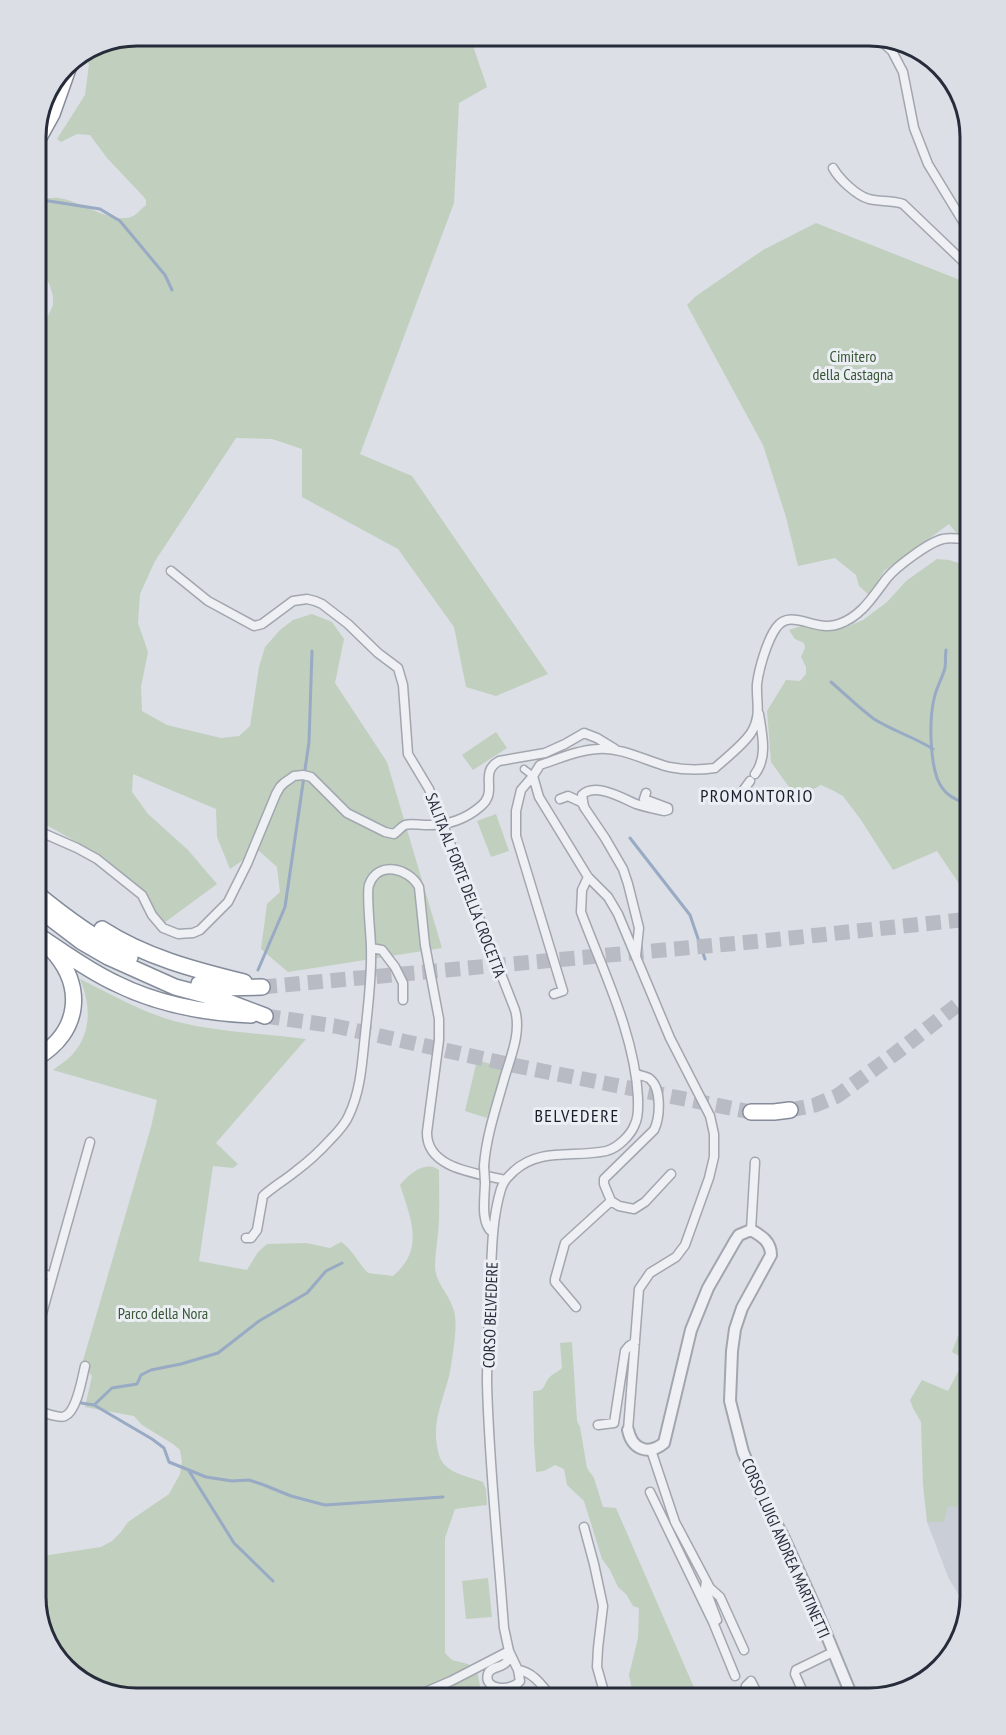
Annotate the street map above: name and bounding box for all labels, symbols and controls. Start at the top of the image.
park label: Cimitero della Castagna [813,346,893,384]
district label: PROMONTORIO [700,784,814,807]
street label: SALITA AL FORTE DELLA CROCETTA [422,790,511,980]
district label: BELVEDERE [534,1104,620,1127]
street label: CORSO BELVEDERE [478,1261,502,1368]
park label: Parco della Nora [118,1303,208,1323]
street label: CORSO LUIGI ANDREA MARTINETTI [737,1455,835,1641]

